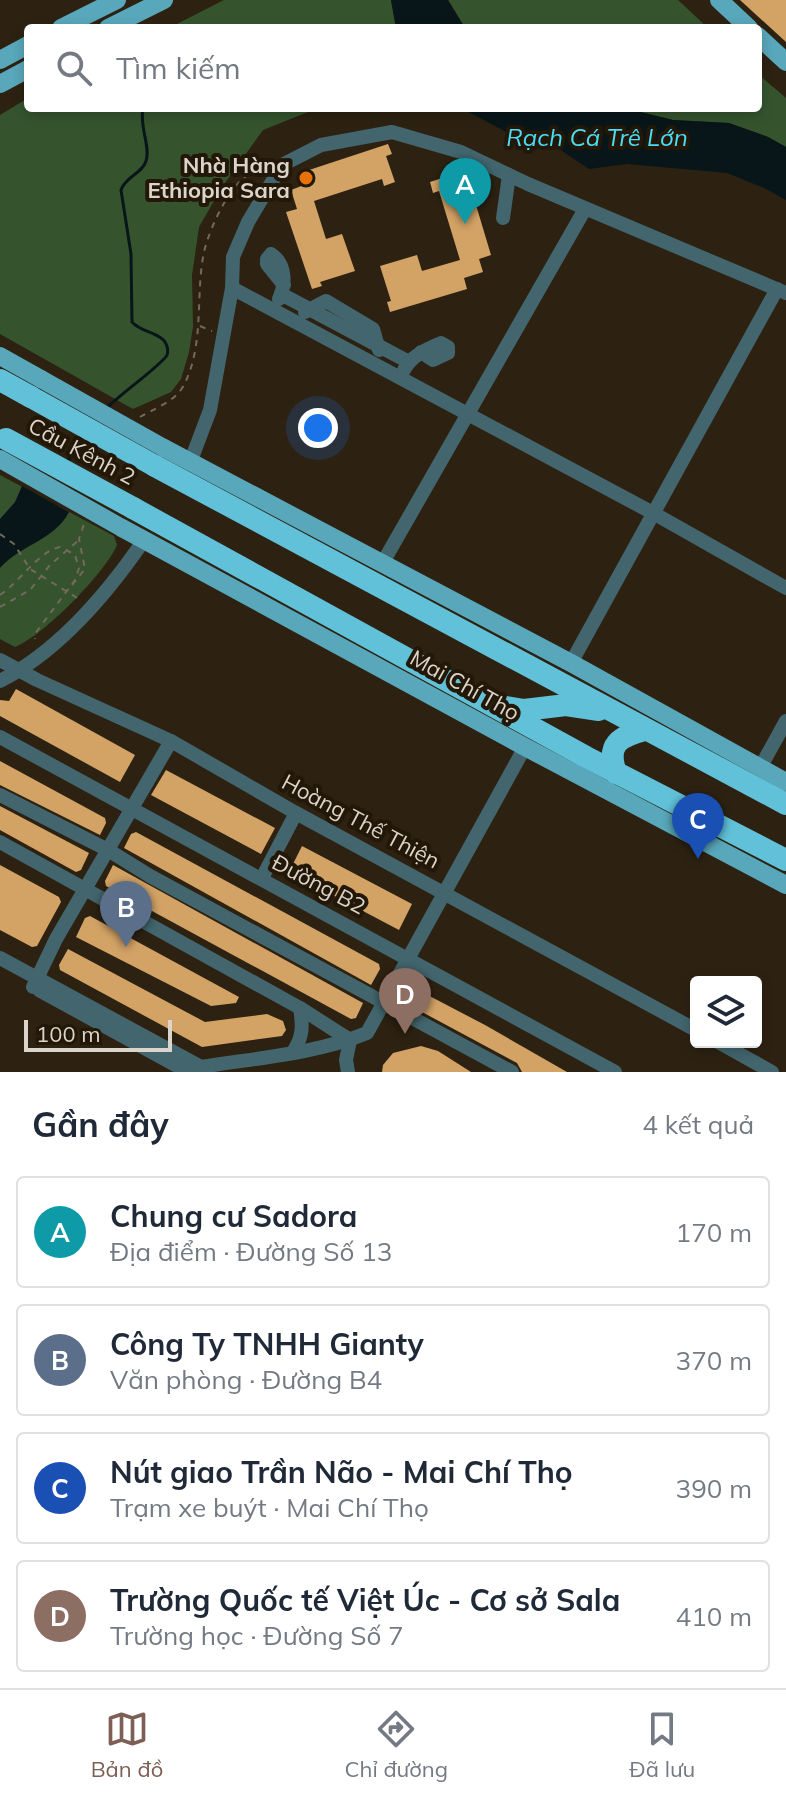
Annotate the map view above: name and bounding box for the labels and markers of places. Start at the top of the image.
place label: Nhà Hàng Ethiopia Sara [148,151,290,204]
pin: A [439,158,491,224]
marker: Nhà Hàng Ethiopia Sara [297,169,315,187]
pin: C [672,793,724,859]
pin: B [100,881,152,947]
pin: D [379,968,431,1034]

